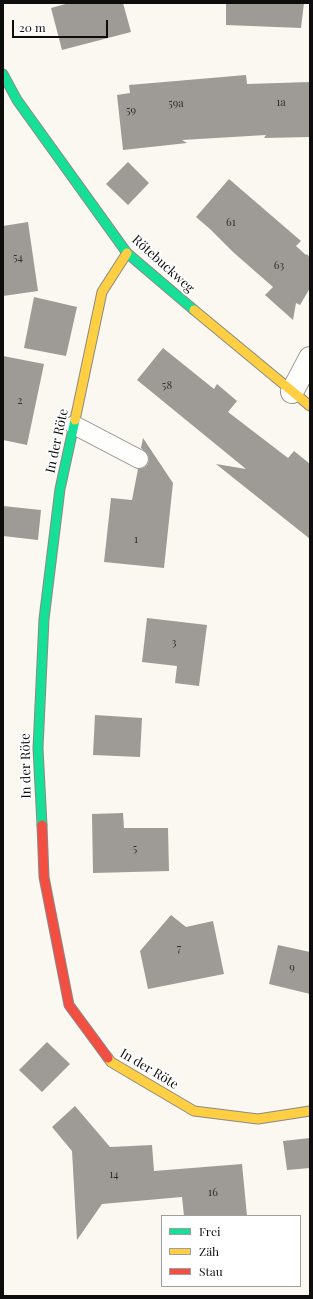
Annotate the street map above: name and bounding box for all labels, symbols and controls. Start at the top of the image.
scale bar [14,12,110,38]
text: 20 m [19,19,46,35]
house number: 1a [276,96,286,110]
house number: 59a [168,97,184,111]
house number: 59 [126,104,136,118]
house number: 61 [226,216,236,230]
street label: Rötebuckweg [129,232,197,296]
house number: 54 [13,251,23,265]
house number: 63 [274,259,284,273]
house number: 58 [162,379,172,393]
house number: 2 [17,394,23,408]
street label: In der Röte [43,407,71,475]
house number: 1 [134,533,138,547]
house number: 3 [172,636,176,650]
street label: In der Röte [18,733,34,799]
house number: 5 [133,842,137,856]
house number: 7 [177,942,181,956]
house number: 9 [289,961,295,975]
street label: In der Röte [117,1046,181,1092]
house number: 14 [109,1168,119,1182]
house number: 16 [208,1186,218,1200]
legend [161,1215,301,1287]
text: Frei [199,1223,221,1239]
text: Zäh [199,1243,219,1259]
text: Stau [199,1263,223,1279]

